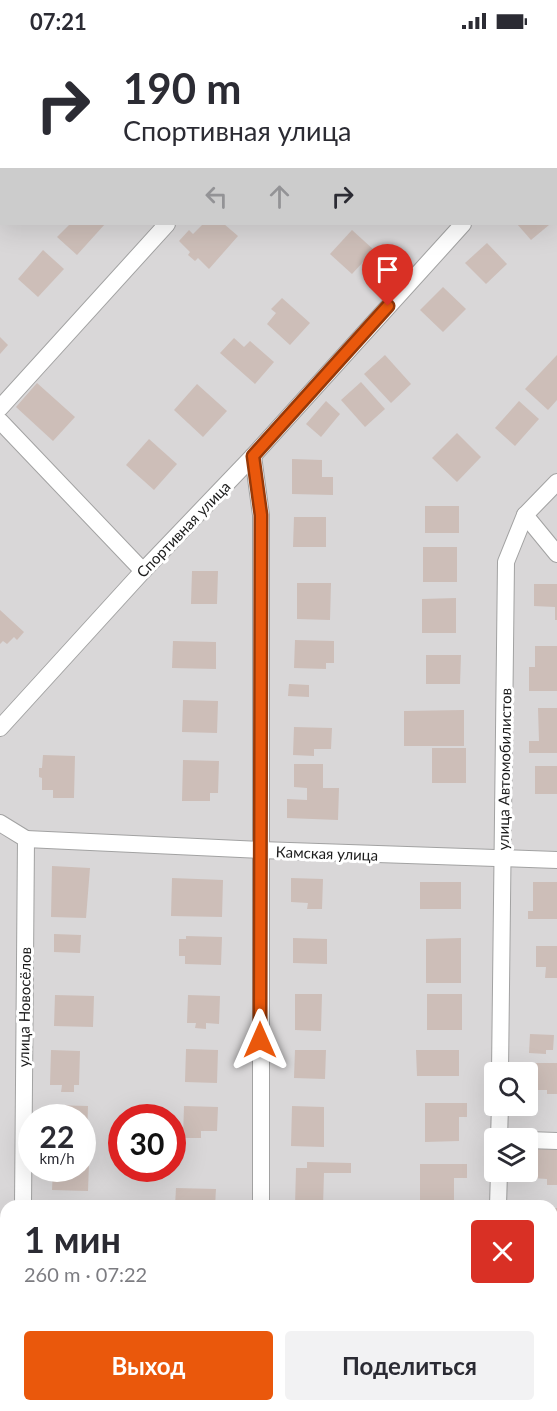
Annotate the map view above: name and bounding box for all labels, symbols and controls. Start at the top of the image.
text: 07:21 [30,8,87,35]
text: 190 m [123,63,241,113]
icon: right [24,66,102,144]
text: Спортивная улица [123,114,351,147]
icon: left [200,180,233,213]
icon: ahead [263,180,296,213]
icon: right [326,180,359,213]
pin [362,244,413,306]
icon: arrive [371,253,404,286]
street label: Спортивная улица [132,477,234,581]
street label: улица Автомобилистов [494,688,514,850]
street label: Камская улица [275,842,379,864]
street label: улица Новосёлов [14,947,34,1067]
position arrow [228,1008,292,1072]
map controls [484,1062,538,1182]
button: search [484,1062,538,1116]
speed limit sign: 30 [108,1104,186,1182]
text: 22 [40,1118,74,1154]
button: layers [484,1128,538,1182]
text: km/h [39,1149,75,1167]
text: 1 мин [24,1217,121,1261]
button: close [471,1220,534,1283]
text: 260 m · 07:22 [24,1262,147,1286]
button: Выход [24,1331,273,1400]
button: Поделиться [285,1331,534,1400]

